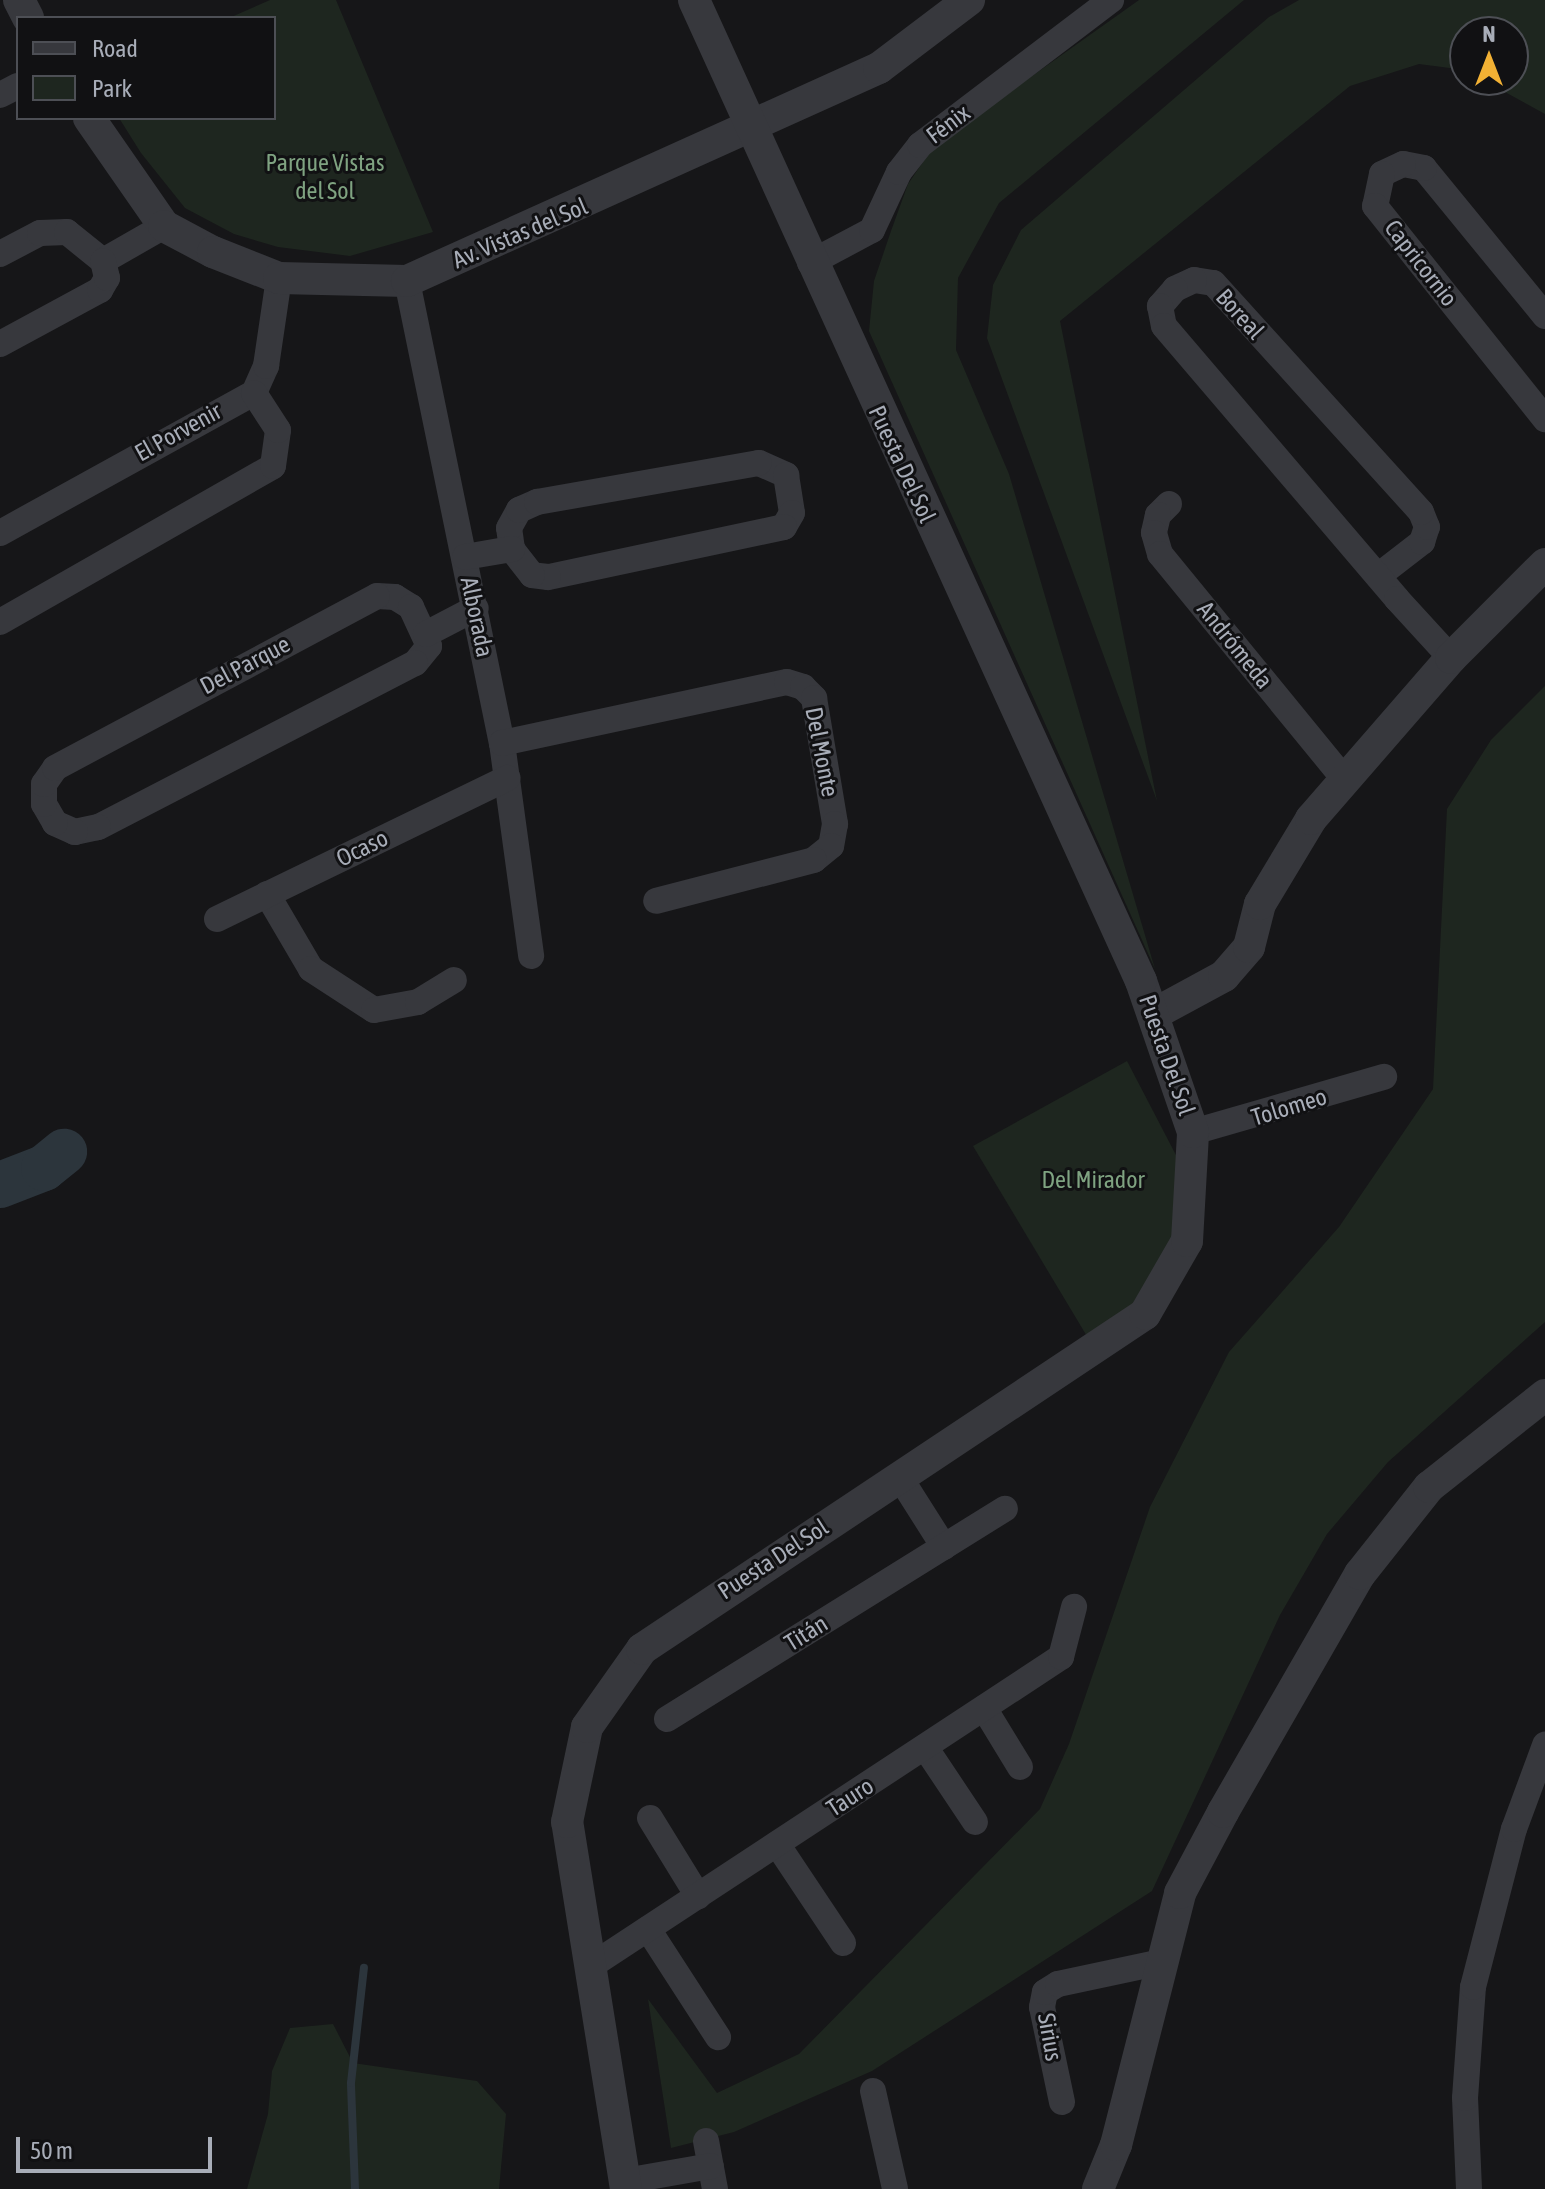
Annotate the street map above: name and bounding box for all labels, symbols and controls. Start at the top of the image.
legend [16,16,276,120]
north arrow [1449,16,1529,96]
text: N [1483,21,1495,47]
text: Road [92,35,138,62]
text: Park [92,75,132,102]
street label: Fénix [921,98,975,150]
park label: Parque Vistas del Sol [266,149,384,205]
street label: Av. Vistas del Sol [448,192,592,274]
street label: Capricornio [1378,214,1464,312]
street label: Boreal [1210,283,1270,345]
street label: El Porvenir [130,396,226,468]
street label: Puesta Del Sol [862,401,942,527]
street label: Alborada [454,574,500,660]
street label: Andrómeda [1191,596,1279,694]
street label: Del Parque [195,629,295,701]
street label: Del Monte [799,705,845,799]
street label: Ocaso [332,823,392,873]
street label: Puesta Del Sol [1133,991,1201,1119]
street label: Tolomeo [1248,1082,1330,1132]
park label: Del Mirador [1041,1166,1145,1194]
street label: Puesta Del Sol [712,1513,834,1605]
street label: Titán [779,1609,833,1657]
street label: Tauro [821,1771,879,1823]
street label: Sirius [1032,2011,1068,2063]
scale bar [20,2121,216,2171]
text: 50 m [30,2137,73,2164]

